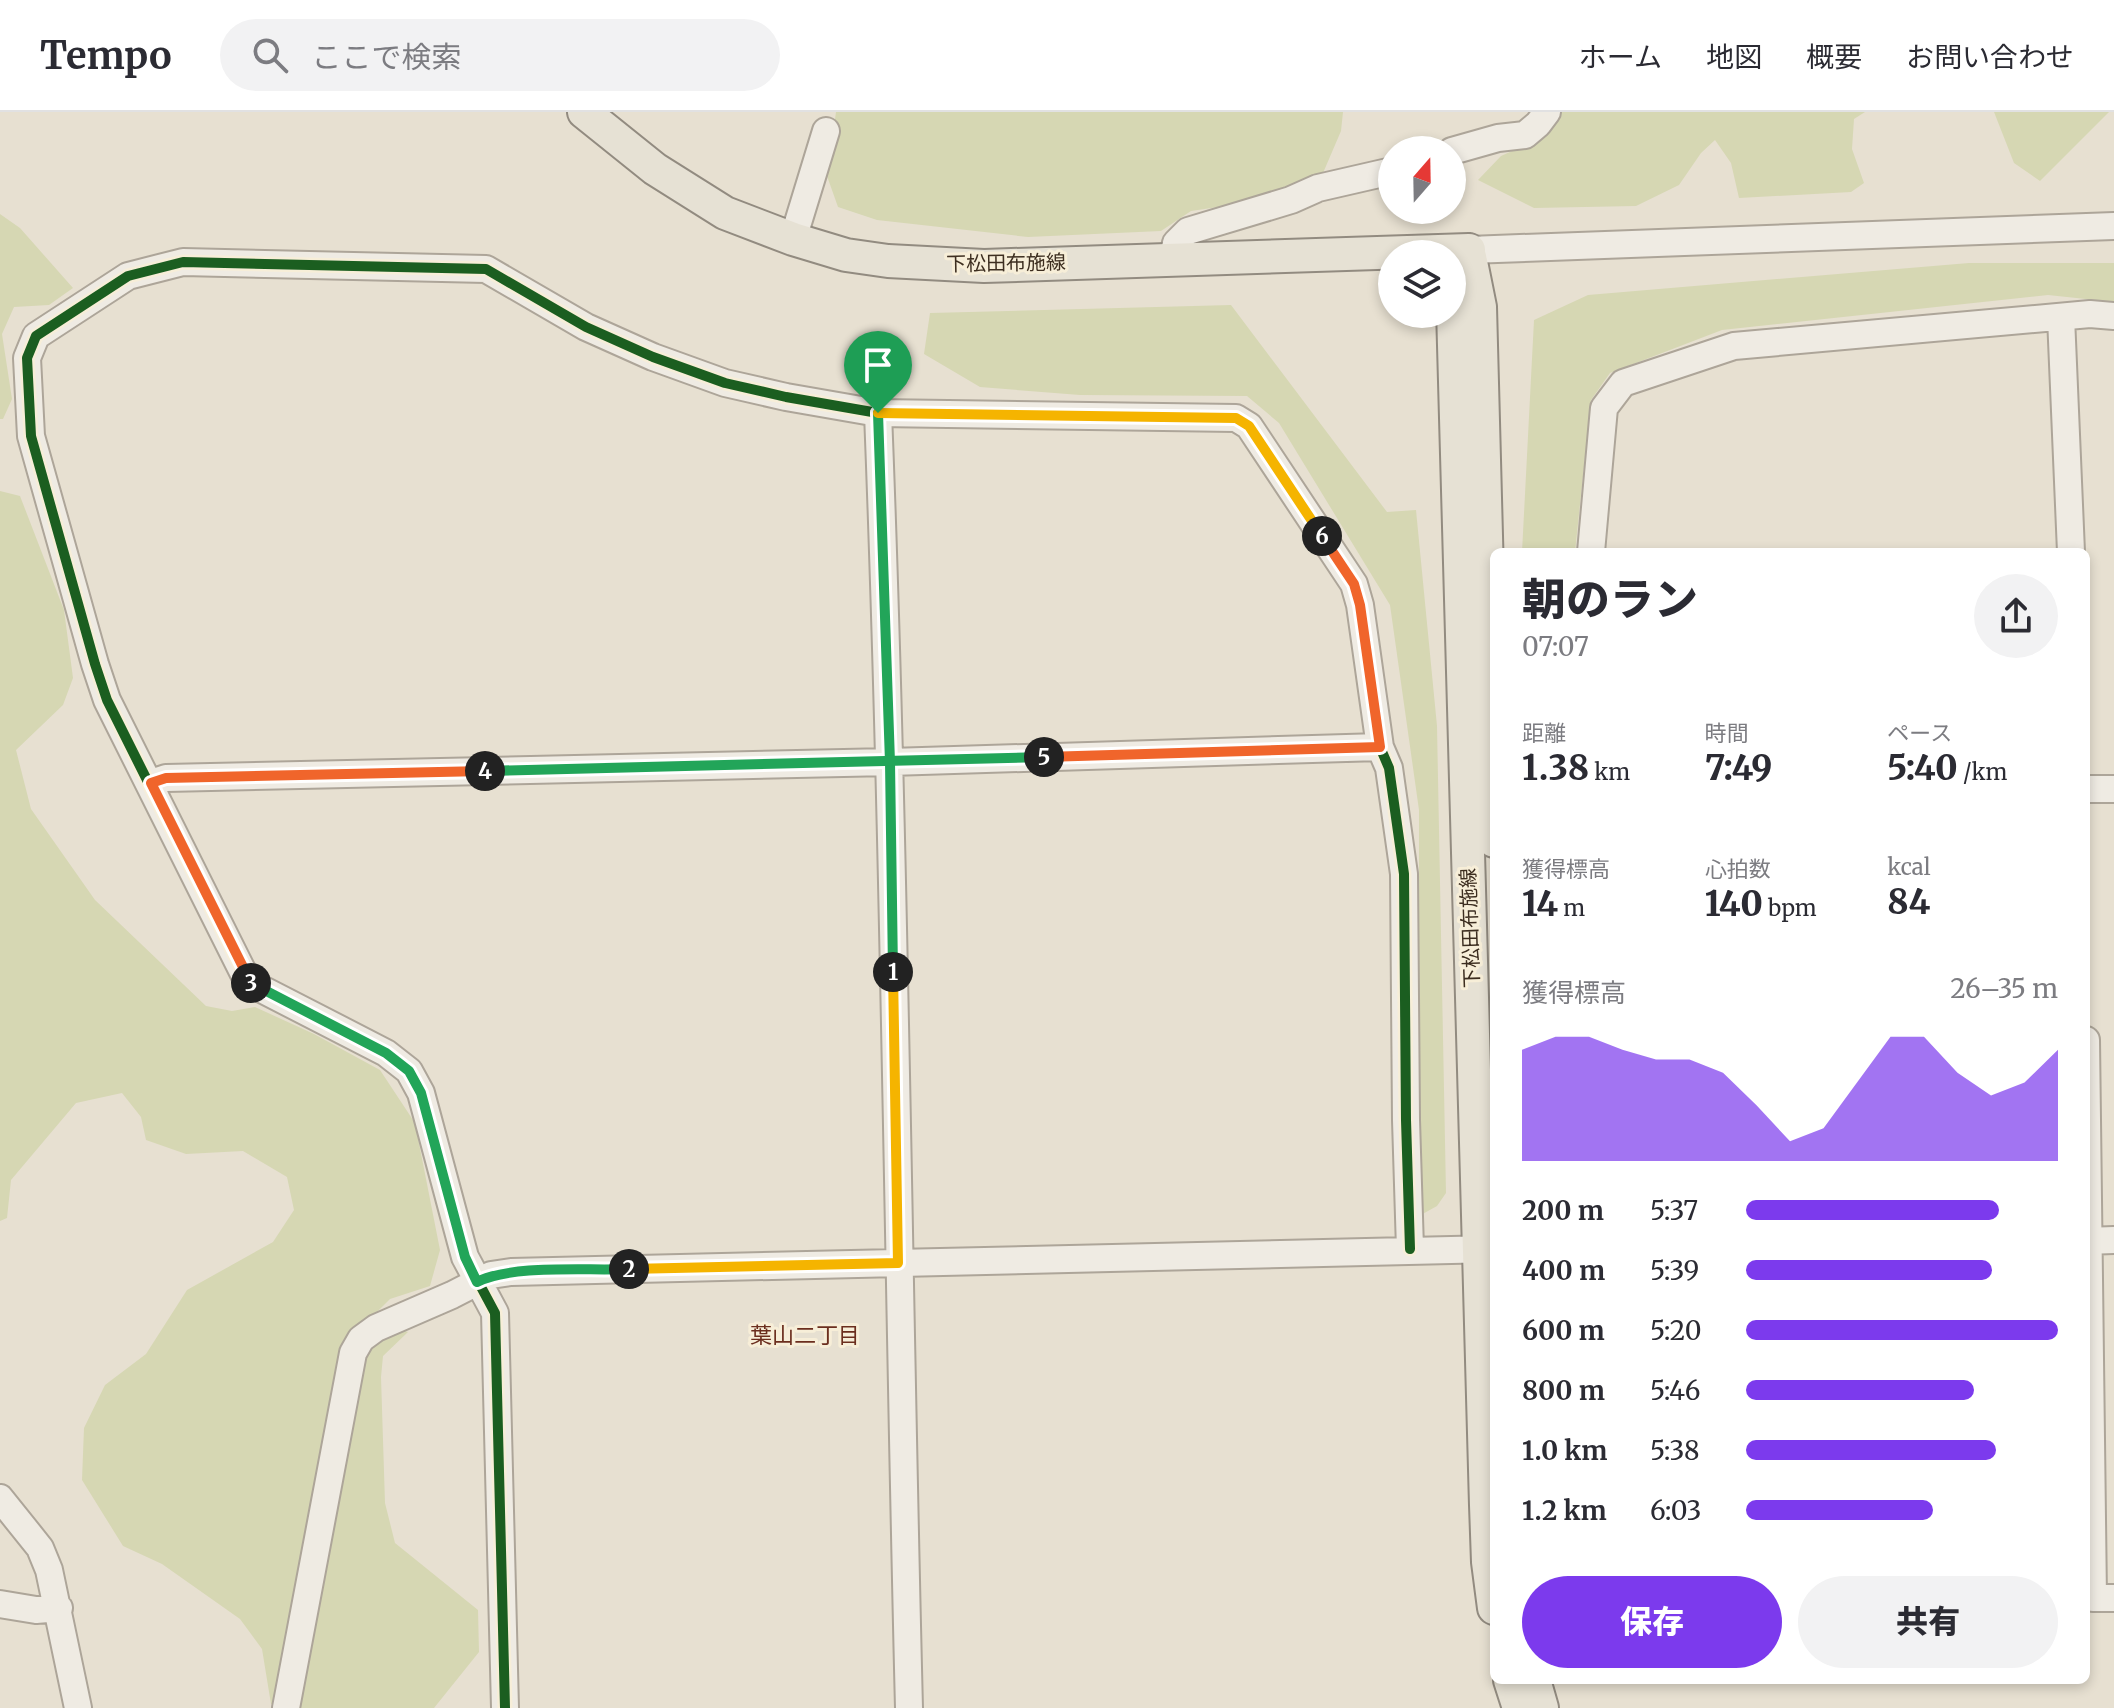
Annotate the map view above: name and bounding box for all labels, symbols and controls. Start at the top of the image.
search box [220,19,780,91]
text: Tempo [40,32,172,79]
icon: search [248,33,292,77]
text: ここで検索 [312,38,462,76]
text: ホーム [1579,39,1662,75]
text: 地図 [1706,39,1762,75]
text: 概要 [1806,39,1862,75]
text: お問い合わせ [1906,39,2074,75]
north arrow [1378,136,1466,224]
map controls [1378,136,1466,328]
button: layers [1378,240,1466,328]
street label: 下松田布施線 [946,249,1066,276]
pin [844,331,912,413]
icon: arrive [856,343,900,387]
pin: 6 [1302,516,1342,556]
text: 6 [1315,522,1329,550]
text: 朝のラン [1522,572,1698,627]
button: share [1974,574,2058,658]
text: 07:07 [1522,630,1589,663]
text: 距離 [1522,719,1566,747]
text: 時間 [1705,719,1749,747]
text: ペース [1887,719,1952,747]
pin: 5 [1024,737,1064,777]
text: 5 [1038,743,1050,771]
text: 1.38 [1522,747,1589,789]
text: 7:49 [1705,747,1772,789]
text: 5:40 [1887,747,1958,789]
pin: 4 [465,751,505,791]
text: 4 [478,757,492,785]
text: km [1589,758,1630,786]
text: /km [1958,758,2007,786]
text: kcal [1887,853,1931,881]
text: 獲得標高 [1522,855,1610,883]
text: 心拍数 [1705,855,1771,883]
street label: 下松田布施線 [1455,868,1484,988]
text: 84 [1887,881,1930,923]
text: 14 [1522,883,1558,925]
text: 140 [1705,883,1763,925]
text: m [1558,894,1585,922]
text: bpm [1763,894,1817,922]
pin: 1 [873,952,913,992]
text: 1 [888,958,898,986]
pin: 3 [231,963,271,1003]
text: 3 [245,969,257,997]
text: 26–35 m [1950,972,2058,1005]
text: 獲得標高 [1522,976,1626,1009]
text: 200 m [1522,1194,1604,1227]
text: 5:37 [1650,1194,1698,1227]
pin: 2 [609,1249,649,1289]
text: 400 m [1522,1254,1605,1287]
text: 5:39 [1650,1254,1699,1287]
text: 2 [623,1255,635,1283]
text: 600 m [1522,1314,1605,1347]
text: 5:20 [1650,1314,1702,1347]
district label: 葉山二丁目 [750,1321,860,1349]
text: 800 m [1522,1374,1605,1407]
text: 5:46 [1650,1374,1700,1407]
text: 1.0 km [1522,1434,1607,1467]
text: 5:38 [1650,1434,1700,1467]
text: 1.2 km [1522,1494,1607,1527]
text: 6:03 [1650,1494,1701,1527]
button: 保存 [1522,1576,1782,1668]
button: 共有 [1798,1576,2058,1668]

